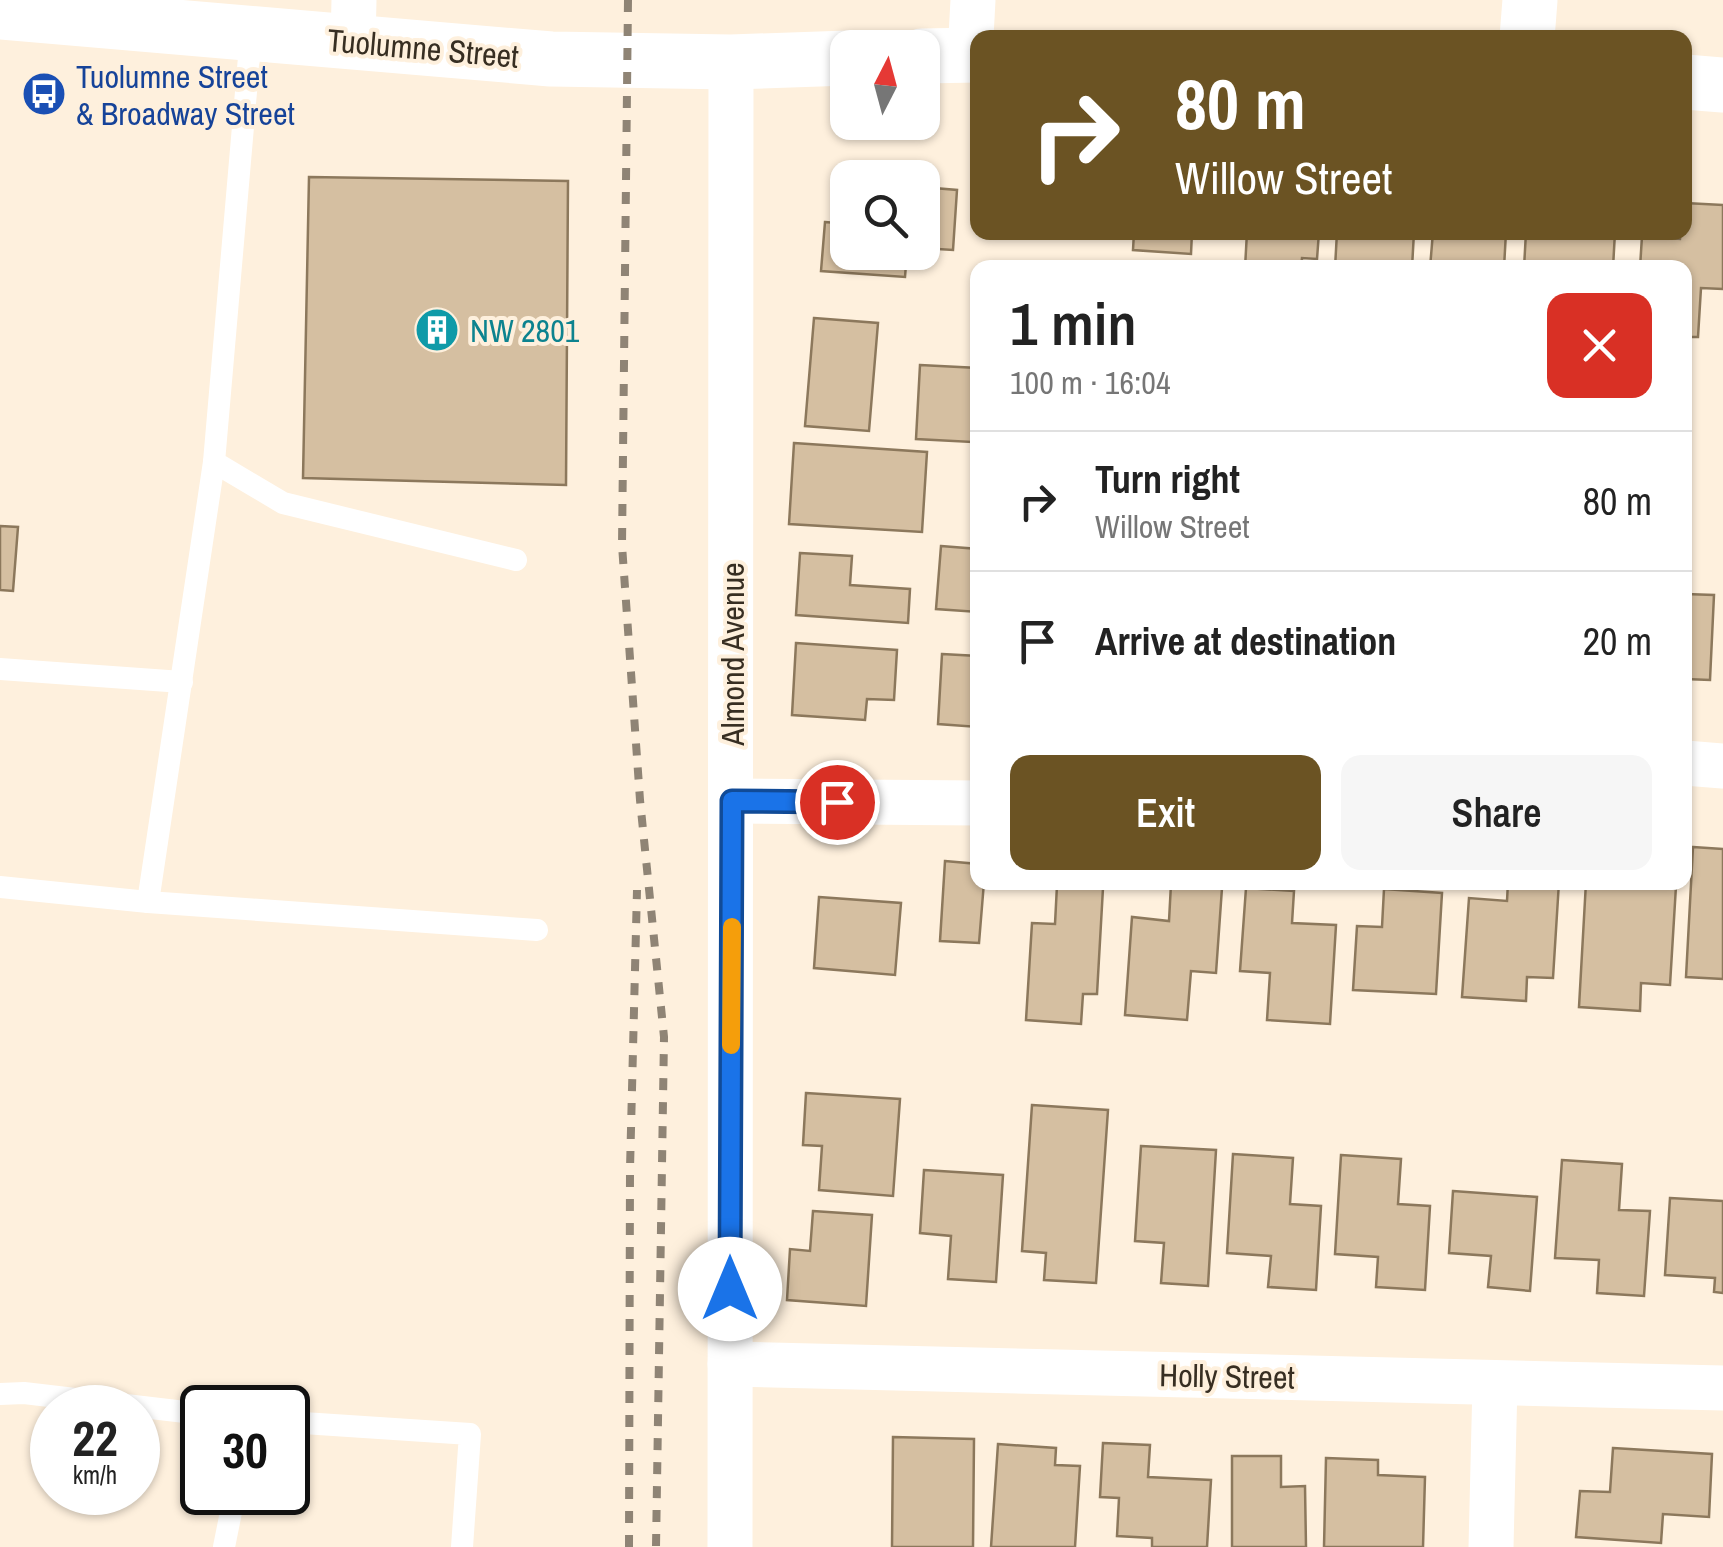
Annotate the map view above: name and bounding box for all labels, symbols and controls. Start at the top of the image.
street label: Tuolumne Street [326,18,520,78]
north arrow [830,30,940,140]
map controls [830,30,940,270]
place label: Tuolumne Street & Broadway Street [76,55,295,135]
text: 80 m [1175,57,1306,151]
icon: right [1010,70,1140,200]
bus stop icon: Tuolumne Street & Broadway Street [21,71,67,117]
text: Willow Street [1175,147,1392,208]
button: search [830,160,940,270]
text: 1 min [1010,283,1137,364]
button: close [1547,293,1652,398]
building icon: NW 2801 [414,307,460,353]
place label: NW 2801 [470,309,580,352]
text: 100 m · 16:04 [1010,361,1170,404]
text: Turn right [1095,454,1240,505]
icon: right [1010,474,1065,529]
text: 80 m [1583,476,1652,527]
text: Willow Street [1095,505,1250,548]
street label: Almond Avenue [711,562,754,747]
icon: arrive [1010,614,1065,669]
text: Arrive at destination [1095,616,1396,667]
text: 20 m [1583,616,1652,667]
button: Exit [1010,755,1321,870]
button: Share [1341,755,1652,870]
pin [795,760,880,845]
icon: arrive [810,775,865,830]
position arrow [678,1237,782,1341]
street label: Holly Street [1159,1353,1295,1399]
speed limit sign: 30 [180,1385,310,1515]
text: 22 [72,1404,118,1472]
text: km/h [73,1458,117,1492]

